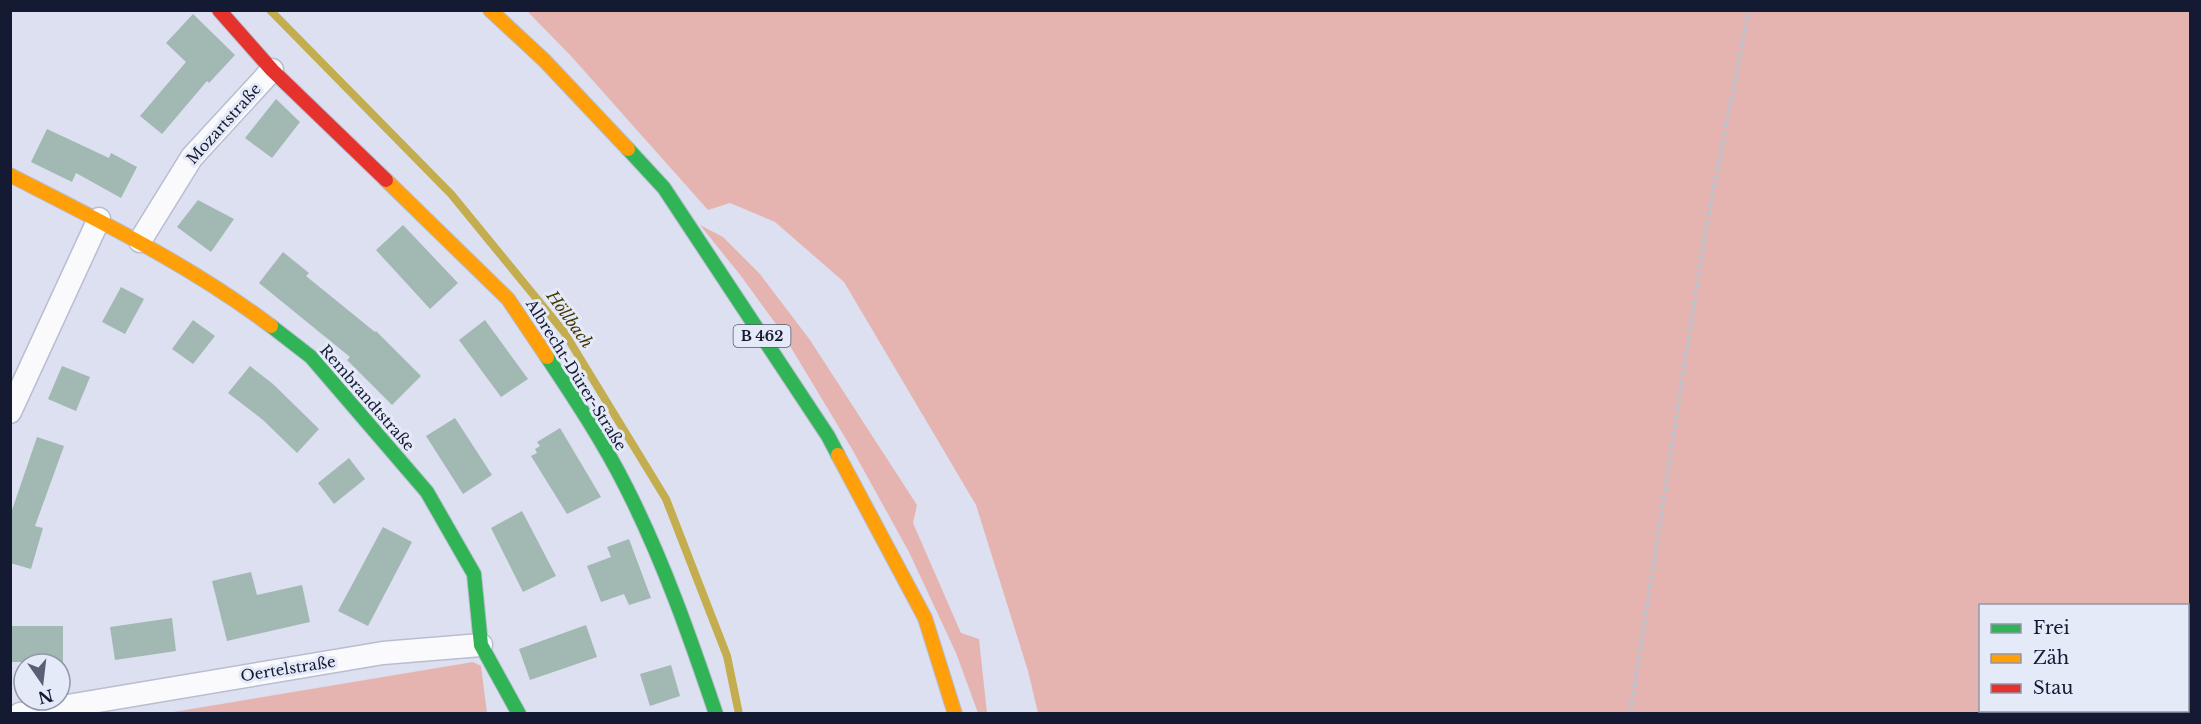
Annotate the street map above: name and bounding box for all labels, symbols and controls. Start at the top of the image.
street label: Mozartstraße [182,79,265,168]
water label: Höllbach [542,286,598,352]
street label: Albrecht-Dürer-Straße [522,295,631,454]
road number: B 462 [734,325,790,347]
street label: Rembrandtstraße [316,341,419,455]
legend [1979,604,2189,712]
text: Frei [2033,617,2070,639]
text: Zäh [2033,647,2069,669]
north arrow [12,652,72,712]
street label: Oertelstraße [239,652,337,685]
text: Stau [2033,677,2073,699]
text: N [36,685,55,708]

